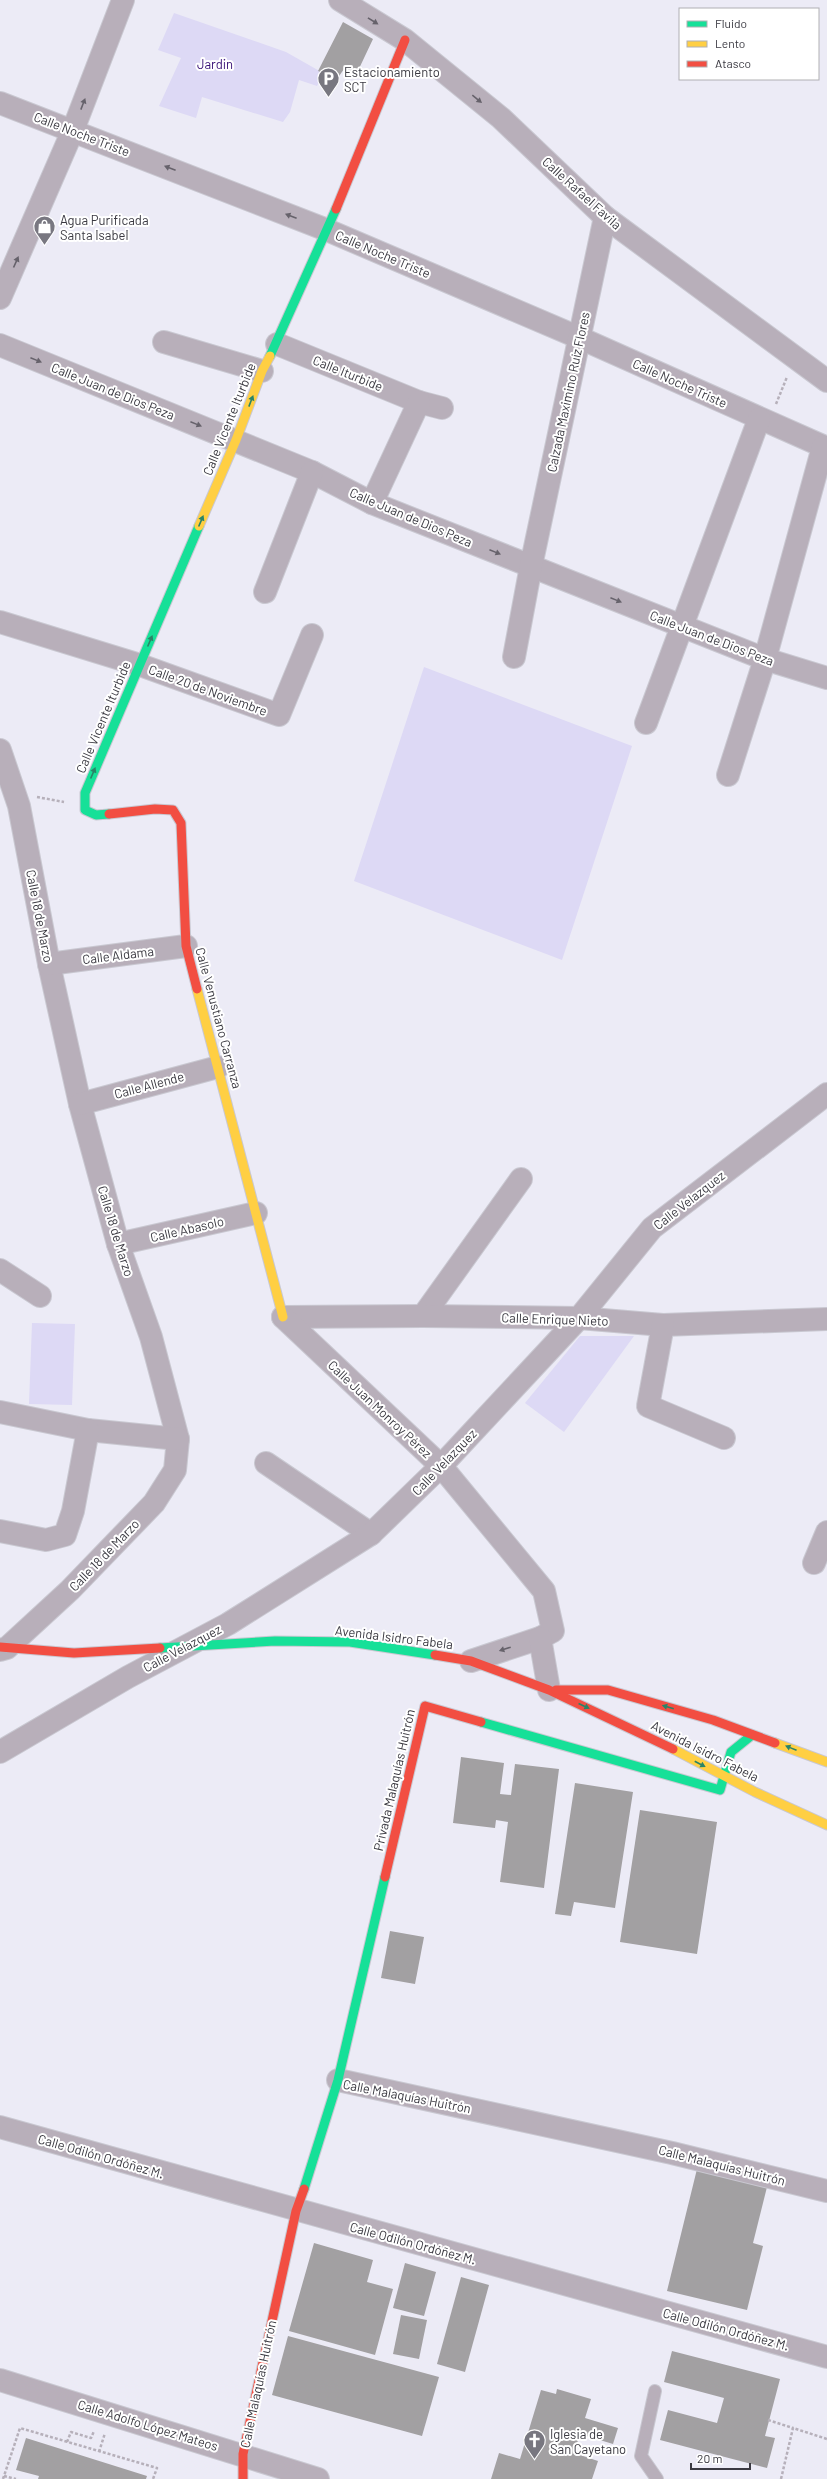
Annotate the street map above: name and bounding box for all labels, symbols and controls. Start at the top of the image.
legend [679,8,819,80]
text: Fluido [715,16,747,30]
one-way arrow [367,17,379,24]
text: Lento [715,36,745,50]
park label: Jardin [197,56,233,72]
text: Atasco [715,56,751,70]
place label: Estacionamiento SCT [344,64,440,95]
parking icon: Estacionamiento SCT [315,66,341,99]
one-way arrow [472,94,483,103]
one-way arrow [81,98,87,110]
street label: Calle Noche Triste [32,108,132,160]
street label: Calle Rafael Favila [539,153,625,233]
one-way arrow [164,165,176,171]
place label: Agua Purificada Santa Isabel [60,212,149,243]
one-way arrow [285,212,297,218]
shop icon: Agua Purificada Santa Isabel [31,214,57,247]
street label: Calle Noche Triste [333,227,433,281]
one-way arrow [13,256,19,268]
street label: Calzada Maximino Ruíz Flores [543,310,593,474]
street label: Calle Iturbide [311,352,385,394]
street label: Calle Noche Triste [630,355,730,411]
one-way arrow [31,357,43,363]
street label: Calle Juan de Dios Peza [49,359,177,423]
street label: Calle Vicente Iturbide [199,360,259,478]
one-way arrow [248,394,254,406]
one-way arrow [190,422,202,428]
street label: Calle Juan de Dios Peza [347,484,475,550]
one-way arrow [198,515,205,527]
one-way arrow [490,550,502,556]
one-way arrow [611,598,623,604]
street label: Calle Juan de Dios Peza [648,607,776,669]
one-way arrow [148,634,154,646]
street label: Calle Vicente Iturbide [72,659,134,775]
street label: Calle 20 de Noviembre [147,661,270,719]
one-way arrow [90,767,96,778]
street label: Calle 18 de Marzo [23,868,57,964]
street label: Calle Aldama [81,943,155,967]
street label: Calle Venustiano Carranza [192,946,246,1090]
street label: Calle Allende [112,1068,186,1102]
street label: Calle Velazquez [650,1167,728,1233]
street label: Calle 18 de Marzo [95,1184,137,1278]
street label: Calle Abasolo [149,1213,225,1245]
street label: Calle Enrique Nieto [501,1309,609,1329]
street label: Calle Juan Monroy Pérez [325,1357,435,1461]
street label: Calle Velazquez [408,1425,480,1499]
street label: Calle 18 de Marzo [66,1516,142,1594]
street label: Calle Velazquez [140,1621,224,1675]
street label: Avenida Isidro Fabela [334,1622,454,1652]
one-way arrow [499,1646,511,1652]
one-way arrow [578,1703,590,1709]
one-way arrow [661,1704,673,1710]
street label: Privada Malaquías Huitrón [370,1708,418,1852]
street label: Avenida Isidro Fabela [649,1717,761,1785]
one-way arrow [785,1745,796,1751]
one-way arrow [695,1760,706,1767]
street label: Calle Malaquías Huitrón [342,2076,472,2116]
street label: Calle Odilón Ordóñez M. [36,2130,166,2182]
street label: Calle Malaquías Huitrón [657,2142,787,2188]
street label: Calle Odilón Ordóñez M. [348,2218,478,2268]
street label: Calle Odilón Ordóñez M. [661,2304,791,2354]
street label: Calle Malaquías Huitrón [237,2319,279,2449]
street label: Calle Adolfo López Mateos [76,2396,220,2454]
place label: Iglesia de San Cayetano [550,2426,626,2457]
church icon: Iglesia de San Cayetano [521,2428,547,2461]
scale bar [691,2445,750,2471]
text: 20 m [697,2451,723,2465]

